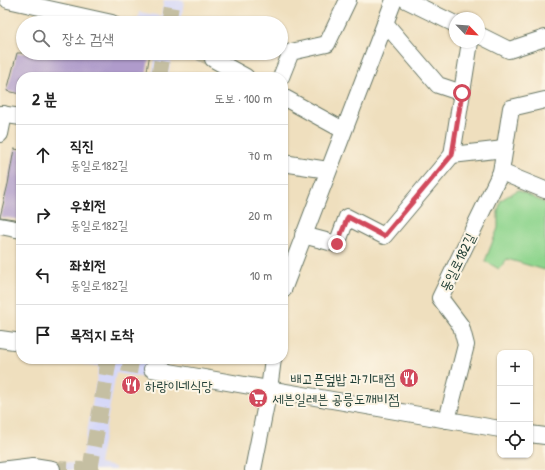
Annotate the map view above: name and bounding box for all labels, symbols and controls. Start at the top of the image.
north arrow [449,12,485,48]
search box [16,16,288,60]
icon: search [30,27,52,49]
text: 장소 검색 [62,28,114,49]
route start [453,84,471,102]
text: 2 분 [32,87,58,110]
text: 도보 · 100 m [214,89,272,107]
text: 직진 [70,135,94,156]
icon: ahead [32,144,54,166]
text: 70 m [248,146,272,164]
text: 동일로182길 [70,156,128,174]
text: 우회전 [70,195,106,216]
icon: right [32,204,54,226]
text: 20 m [248,206,272,224]
text: 동일로182길 [70,216,128,234]
street label: 동일로182길 [435,229,480,294]
route end [328,235,346,253]
text: 좌회전 [70,255,106,276]
icon: left [32,264,54,286]
text: 10 m [250,266,272,284]
text: 동일로182길 [70,276,128,294]
icon: arrive [32,324,54,346]
text: 목적지 도착 [70,324,134,345]
map controls [497,350,533,458]
button: + [497,350,533,386]
restaurant icon: 배고픈덮밥 과기대점 [398,367,420,389]
place label: 배고픈덮밥 과기대점 [290,369,395,388]
restaurant icon: 하랑이네식당 [120,374,142,396]
place label: 하랑이네식당 [145,376,213,395]
button: − [497,386,533,422]
supermarket icon: 세븐일레븐 공릉도깨비점 [247,387,269,409]
place label: 세븐일레븐 공릉도깨비점 [272,389,399,408]
button: locate [497,422,533,458]

